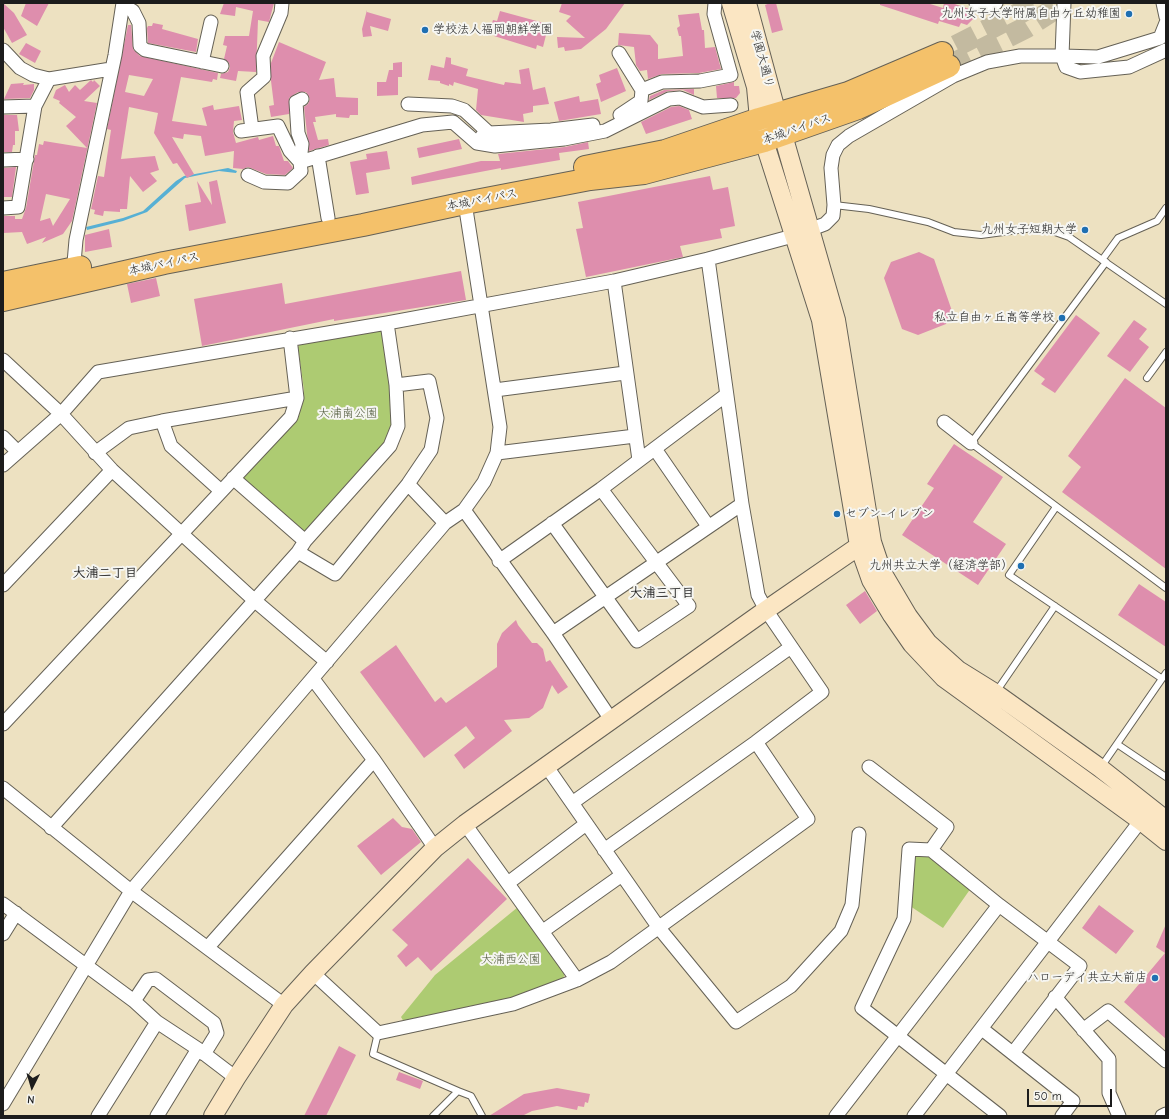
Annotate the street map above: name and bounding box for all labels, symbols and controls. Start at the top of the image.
place label: 九州女子大学附属自由ケ丘幼稚園 [941,7,1121,21]
marker: 九州女子大学附属自由ケ丘幼稚園 [1124,9,1134,19]
place label: 学校法人福岡朝鮮学園 [433,23,553,37]
marker: 学校法人福岡朝鮮学園 [420,25,430,35]
street label: 学園大通り [747,28,777,90]
street label: 本城バイパス [761,110,833,148]
street label: 本城バイパス [445,186,519,214]
place label: 九州女子短期大学 [981,223,1077,237]
marker: 九州女子短期大学 [1080,225,1090,235]
street label: 本城バイパス [127,249,201,279]
place label: 私立自由ヶ丘高等学校 [934,311,1054,325]
marker: 私立自由ヶ丘高等学校 [1057,313,1067,323]
park label: 大浦南公園 [318,407,378,421]
place label: セブン-イレブン [845,507,934,521]
marker: セブン-イレブン [832,509,842,519]
place label: 九州共立大学（経済学部） [869,559,1013,573]
marker: 九州共立大学（経済学部） [1016,561,1026,571]
district label: 大浦二丁目 [73,565,137,581]
district label: 大浦三丁目 [630,585,694,601]
park label: 大浦西公園 [481,953,541,967]
place label: ハローデイ共立大前店 [1027,971,1147,985]
marker: ハローデイ共立大前店 [1150,973,1160,983]
north arrow [12,1067,52,1107]
scale bar [1029,1081,1114,1107]
text: 50 m [1034,1089,1062,1103]
text: N [27,1093,35,1106]

